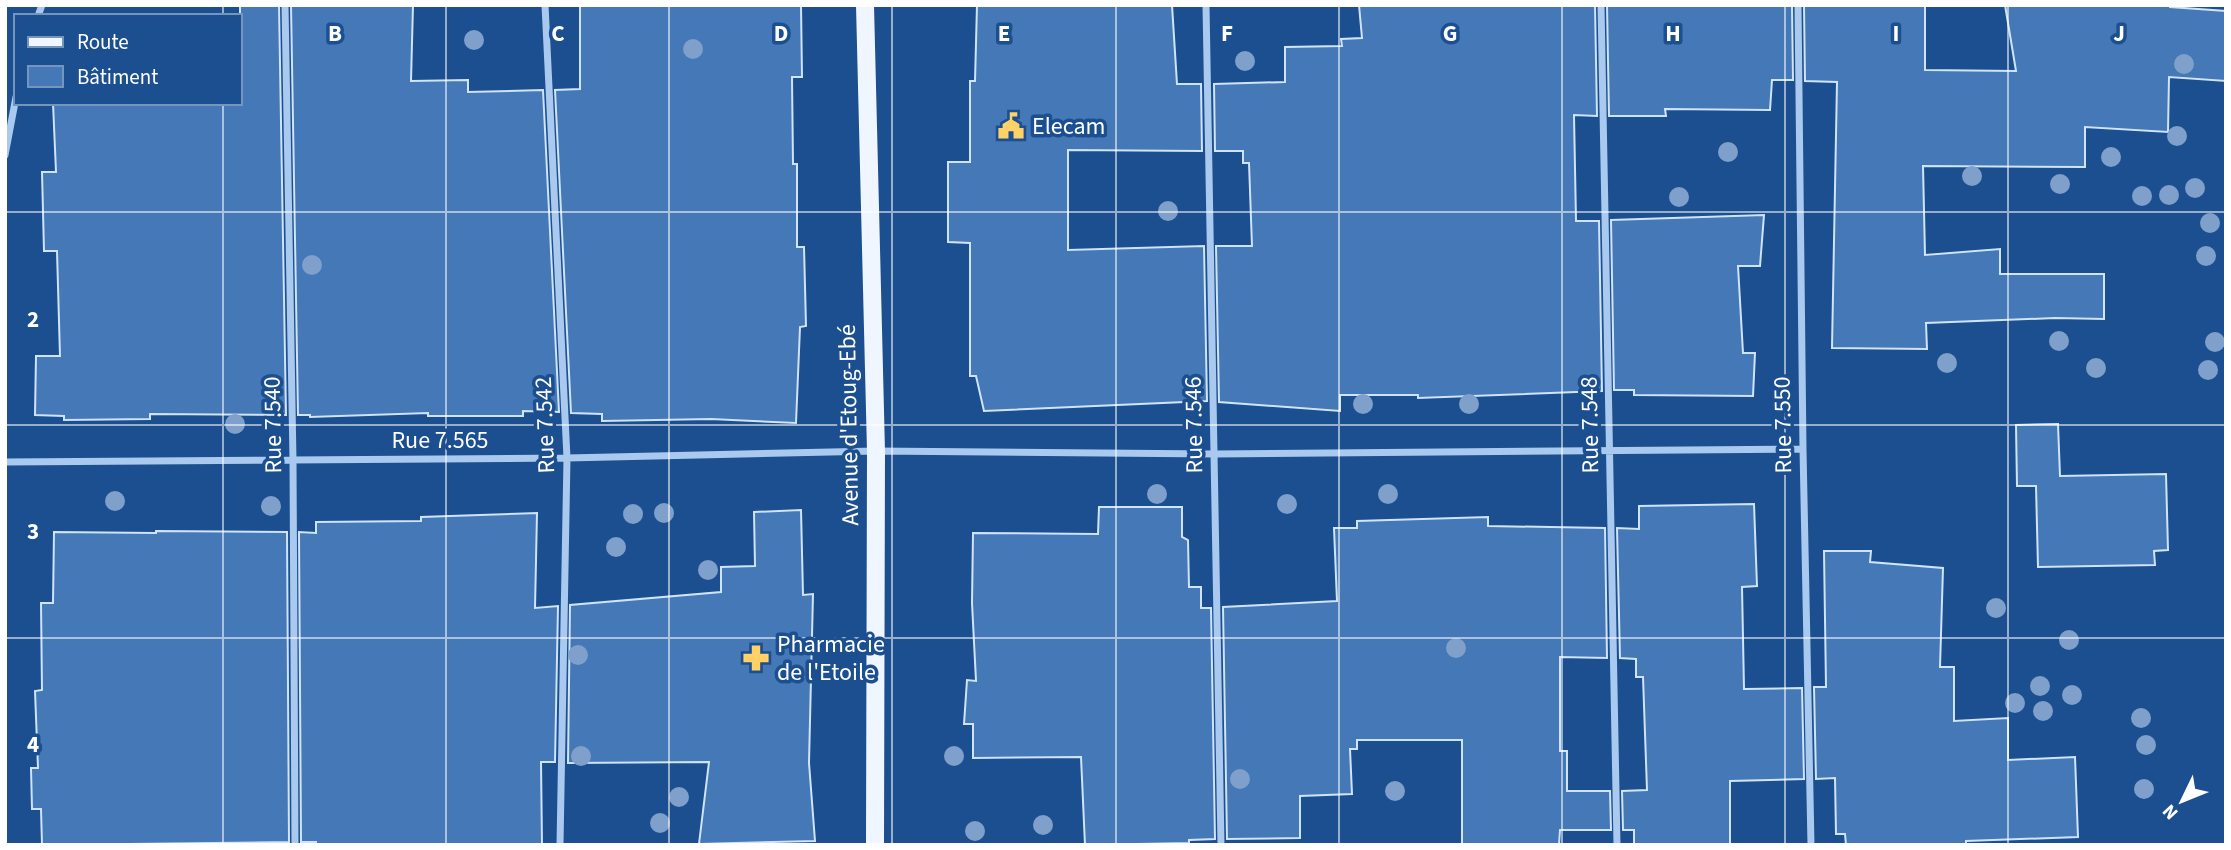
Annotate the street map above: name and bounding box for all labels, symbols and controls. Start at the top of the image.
legend [14,14,242,105]
text: B [328,17,342,50]
text: C [551,17,565,50]
text: D [774,17,788,50]
text: E [998,17,1010,50]
text: F [1221,17,1233,50]
text: G [1443,17,1457,50]
text: H [1665,17,1681,50]
text: I [1893,17,1899,50]
text: J [2113,17,2125,50]
text: Route [77,27,129,57]
text: Bâtiment [77,62,158,92]
place label: Elecam [1032,109,1105,144]
public building icon: Elecam [996,111,1026,141]
text: 2 [27,303,39,336]
street label: Avenue d'Etoug-Ebé [830,324,868,526]
street label: Rue 7.540 [255,376,291,474]
street label: Rue 7.542 [526,376,564,474]
street label: Rue 7.546 [1176,376,1212,474]
street label: Rue 7.548 [1572,376,1608,474]
street label: Rue 7.550 [1765,376,1801,474]
street label: Rue 7.565 [391,423,489,458]
text: 3 [27,515,39,548]
place label: Pharmacie de l'Etoile [777,627,885,690]
pharmacy icon: Pharmacie de l'Etoile [741,643,771,673]
text: 4 [27,728,39,761]
north arrow [2147,766,2217,836]
text: N [2156,798,2185,825]

